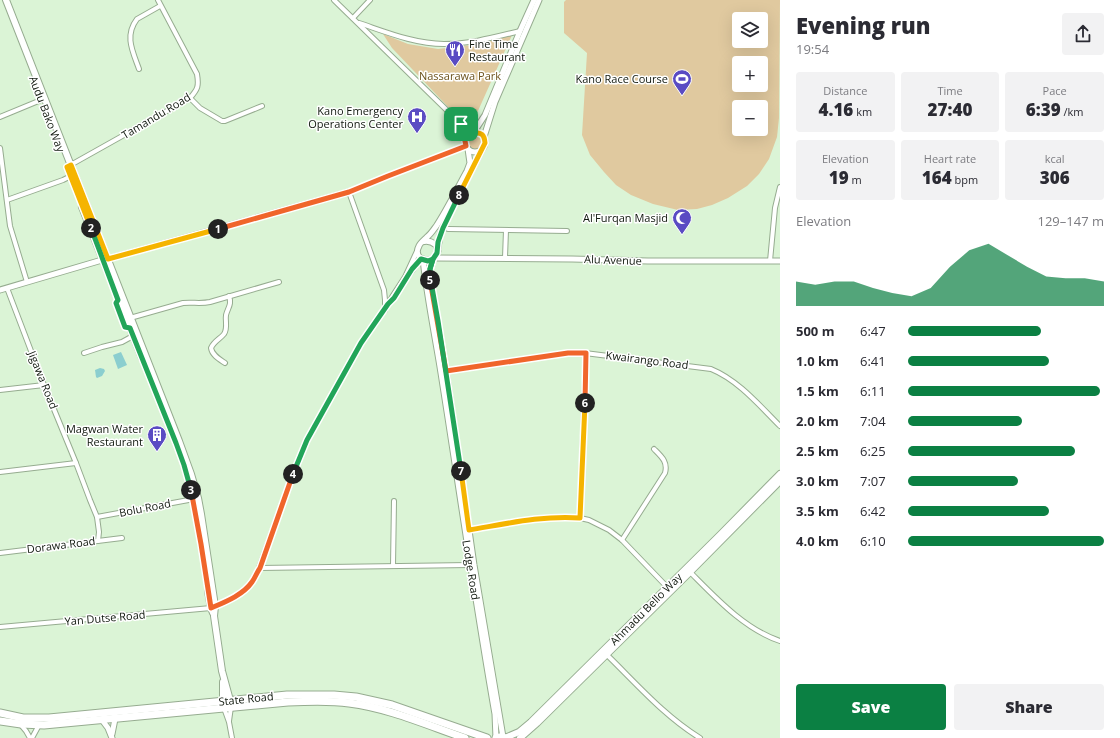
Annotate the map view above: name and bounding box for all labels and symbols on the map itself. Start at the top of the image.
place label: Fine Time Restaurant [469,36,525,64]
restaurant icon: Fine Time Restaurant [444,39,466,67]
park label: Nassarawa Park [419,68,501,83]
sports icon: Kano Race Course [671,68,693,96]
place label: Kano Race Course [576,71,668,86]
street label: Audu Bako Way [26,74,69,154]
street label: Tamandu Road [119,89,193,142]
place label: Kano Emergency Operations Center [308,103,403,131]
hospital icon: Kano Emergency Operations Center [406,106,428,134]
pin [444,107,478,141]
pin: 8 [449,185,469,205]
mosque icon: Al'Furqan Masjid [671,207,693,235]
place label: Al'Furqan Masjid [583,210,668,225]
pin: 2 [81,218,101,238]
pin: 1 [208,219,228,239]
street label: Alu Avenue [584,251,642,268]
pin: 5 [420,270,440,290]
street label: Kwairango Road [605,347,689,372]
street label: Jigawa Road [25,348,62,411]
pin: 6 [575,393,595,413]
place label: Magwan Water Restaurant [66,421,143,449]
building icon: Magwan Water Restaurant [146,424,168,452]
pin: 7 [451,461,471,481]
pin: 4 [283,464,303,484]
pin: 3 [181,480,201,500]
street label: Bolu Road [118,495,172,520]
street label: Dorawa Road [26,533,96,556]
street label: Lodge Road [459,539,484,601]
street label: Ahmadu Bello Way [606,569,685,648]
street label: Yan Dutse Road [64,606,146,629]
street label: State Road [218,688,274,709]

